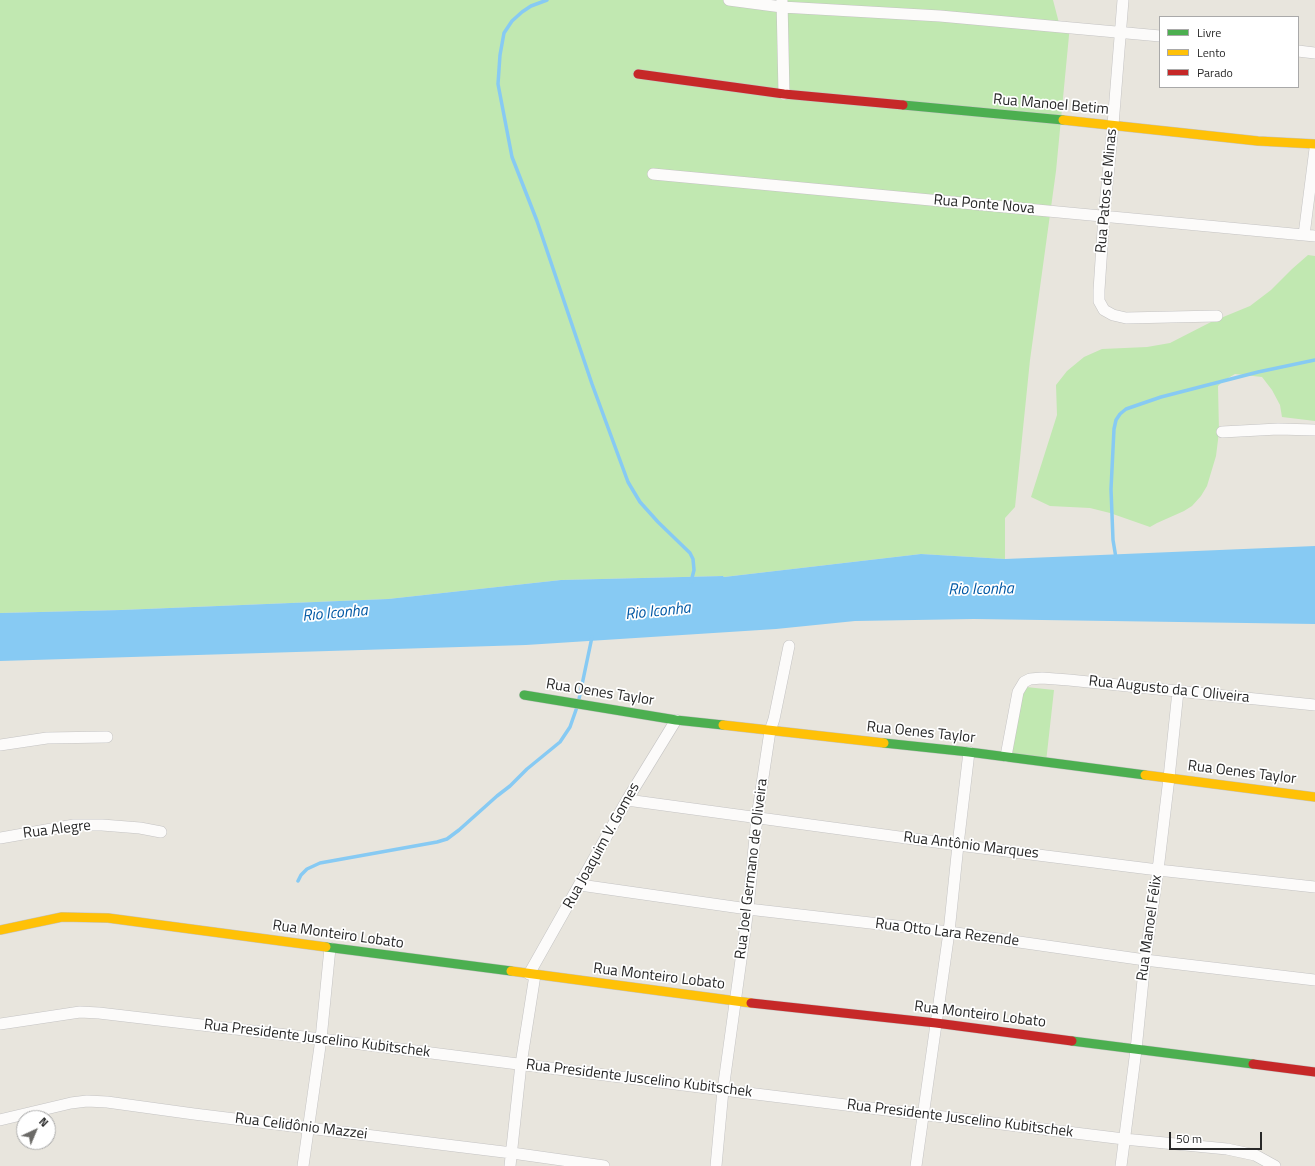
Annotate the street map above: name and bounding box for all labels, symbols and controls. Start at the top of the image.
legend [1159,16,1299,88]
text: Livre [1197,23,1221,42]
text: Lento [1197,43,1226,62]
text: Parado [1197,63,1233,82]
street label: Rua Manoel Betim [992,91,1110,119]
street label: Rua Patos de Minas [1093,128,1121,254]
street label: Rua Ponte Nova [933,192,1035,218]
water label: Rio Iconha [948,580,1014,600]
water label: Rio Iconha [624,599,692,625]
water label: Rio Iconha [301,602,369,626]
street label: Rua Augusto da C Oliveira [1088,673,1250,707]
street label: Rua Oenes Taylor [545,676,655,710]
street label: Rua Oenes Taylor [866,718,976,748]
street label: Rua Oenes Taylor [1187,757,1297,789]
street label: Rua Joel Germano de Oliveira [732,778,772,960]
street label: Rua Joaquim V. Gomes [560,780,644,912]
street label: Rua Alegre [22,817,92,843]
street label: Rua Antônio Marques [902,829,1040,863]
street label: Rua Manoel Félix [1134,874,1166,982]
street label: Rua Otto Lara Rezende [874,915,1020,951]
street label: Rua Monteiro Lobato [271,917,405,953]
street label: Rua Monteiro Lobato [592,960,726,994]
street label: Rua Monteiro Lobato [913,998,1047,1032]
street label: Rua Presidente Juscelino Kubitschek [203,1016,431,1062]
street label: Rua Presidente Juscelino Kubitschek [525,1056,753,1102]
street label: Rua Presidente Juscelino Kubitschek [846,1096,1074,1142]
north arrow [16,1110,56,1150]
street label: Rua Celidônio Mazzei [234,1110,368,1144]
text: N [35,1114,52,1130]
scale bar [1171,1124,1264,1150]
text: 50 m [1176,1129,1202,1148]

